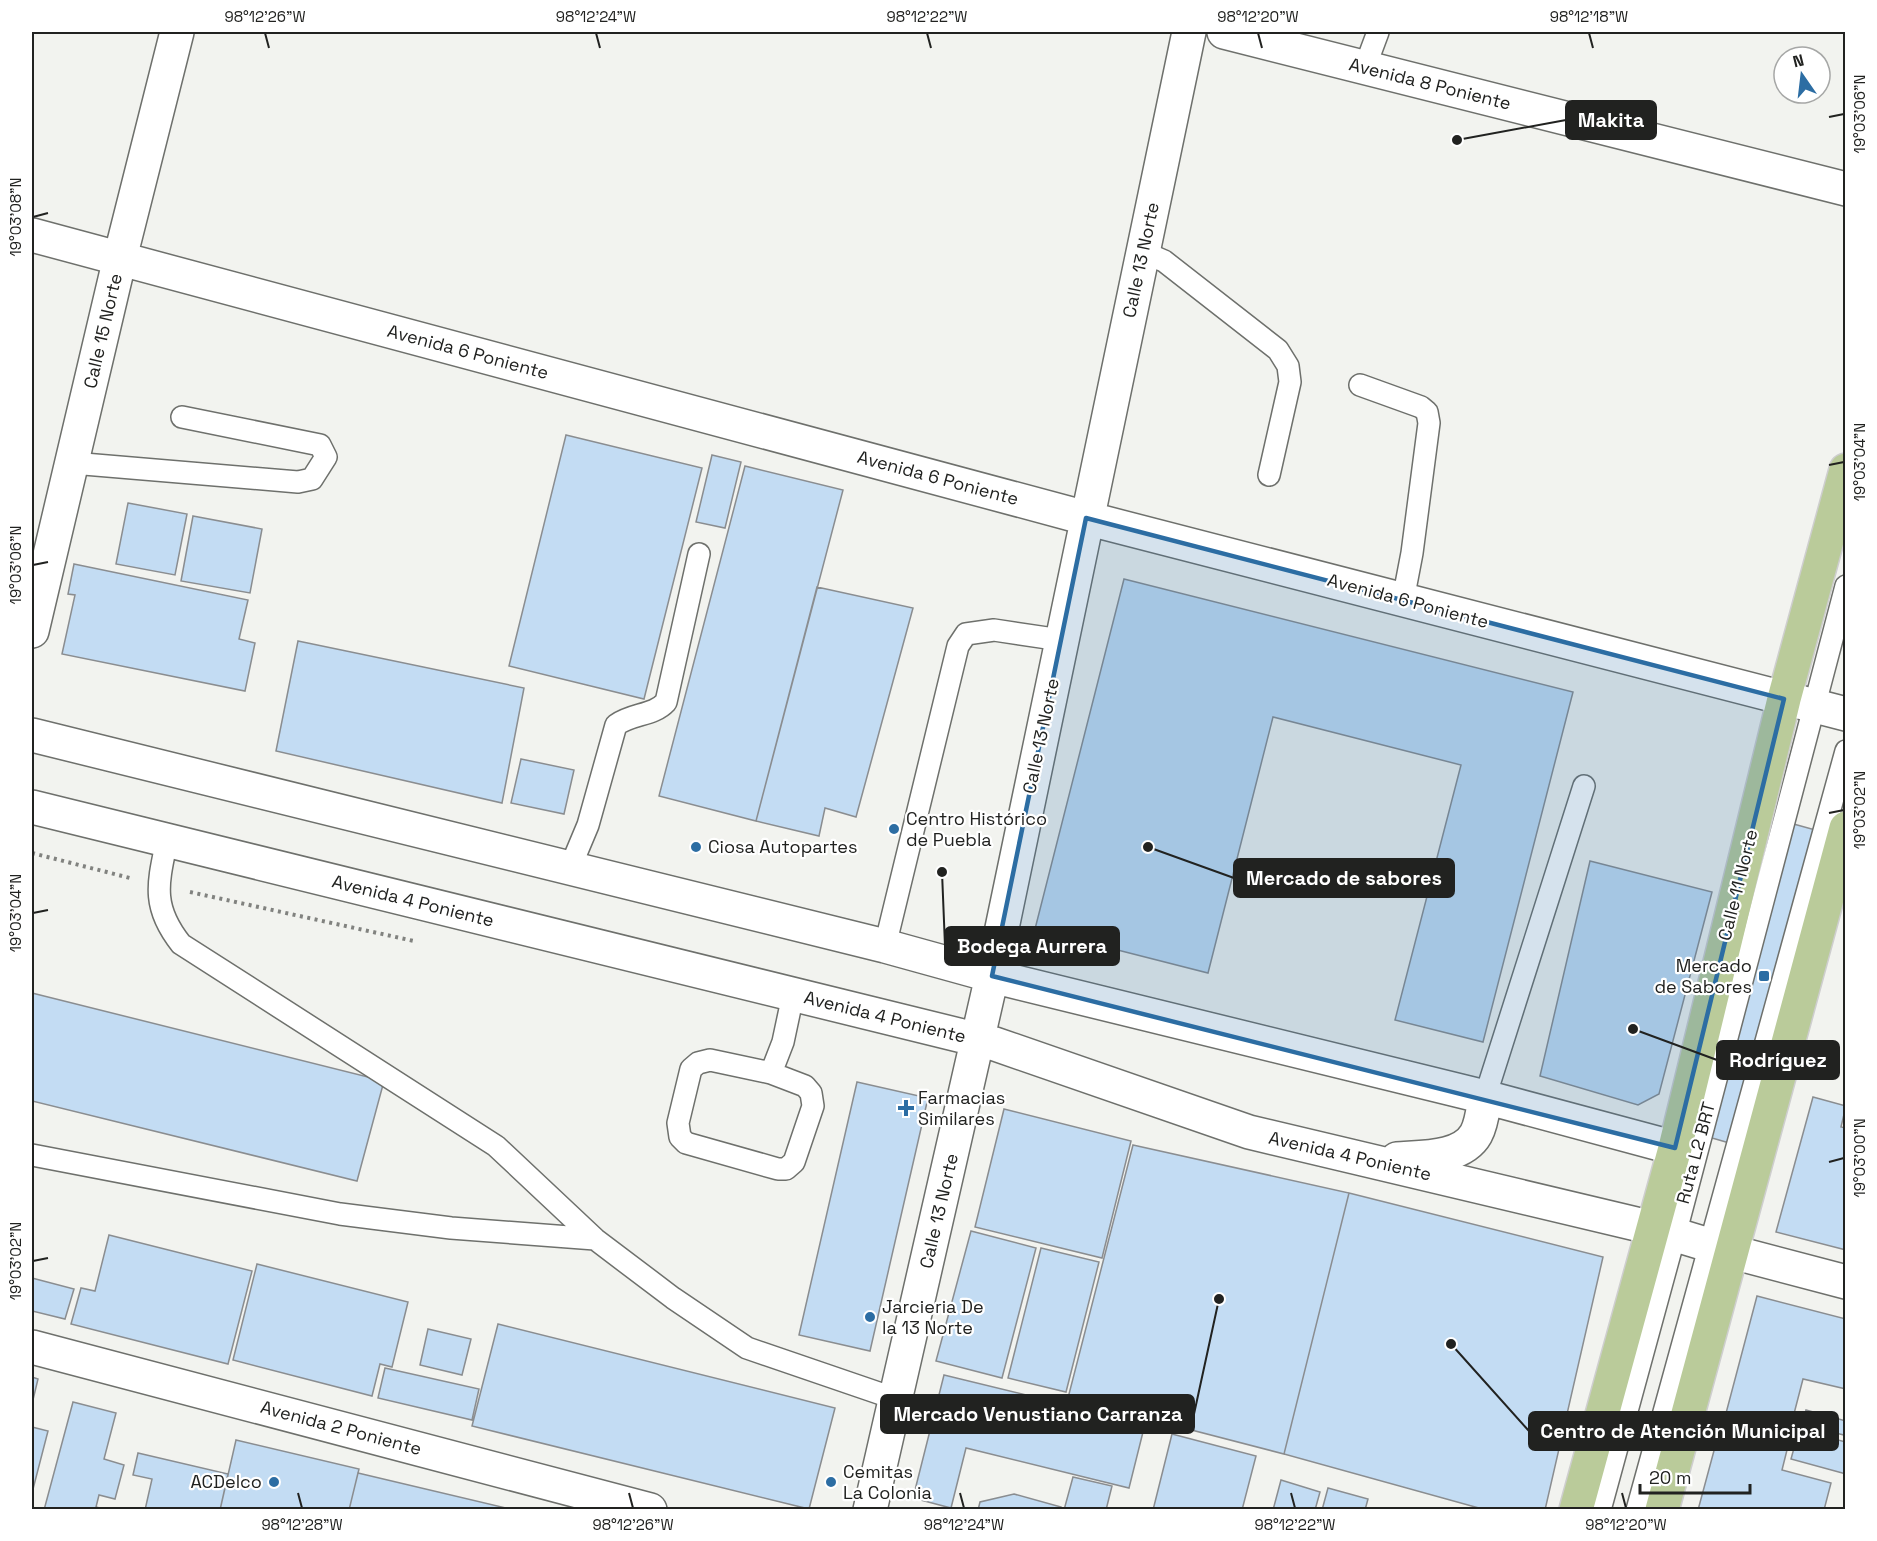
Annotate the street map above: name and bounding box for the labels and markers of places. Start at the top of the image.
callout: Makita [1566,101,1656,139]
place label: Centro Histórico de Puebla [906,807,1047,851]
marker: Centro Histórico de Puebla [887,822,901,836]
place label: Ciosa Autopartes [708,835,858,858]
marker: Ciosa Autopartes [689,840,703,854]
callout: Mercado de sabores [1234,859,1454,897]
callout: Bodega Aurrera [945,927,1119,965]
place label: Mercado de Sabores [1654,954,1752,998]
marker: Mercado de Sabores [1757,969,1771,983]
callout: Rodríguez [1717,1041,1839,1079]
place label: Farmacias Similares [918,1086,1005,1130]
marker: Farmacias Similares [899,1101,913,1115]
place label: Jarcieria De la 13 Norte [882,1295,984,1339]
marker: Jarcieria De la 13 Norte [863,1310,877,1324]
callout: Mercado Venustiano Carranza [881,1395,1194,1433]
callout: Centro de Atención Municipal [1529,1412,1838,1450]
place label: Cemitas La Colonia [843,1460,932,1504]
place label: ACDelco [190,1470,262,1493]
marker: ACDelco [267,1475,281,1489]
marker: Cemitas La Colonia [824,1475,838,1489]

